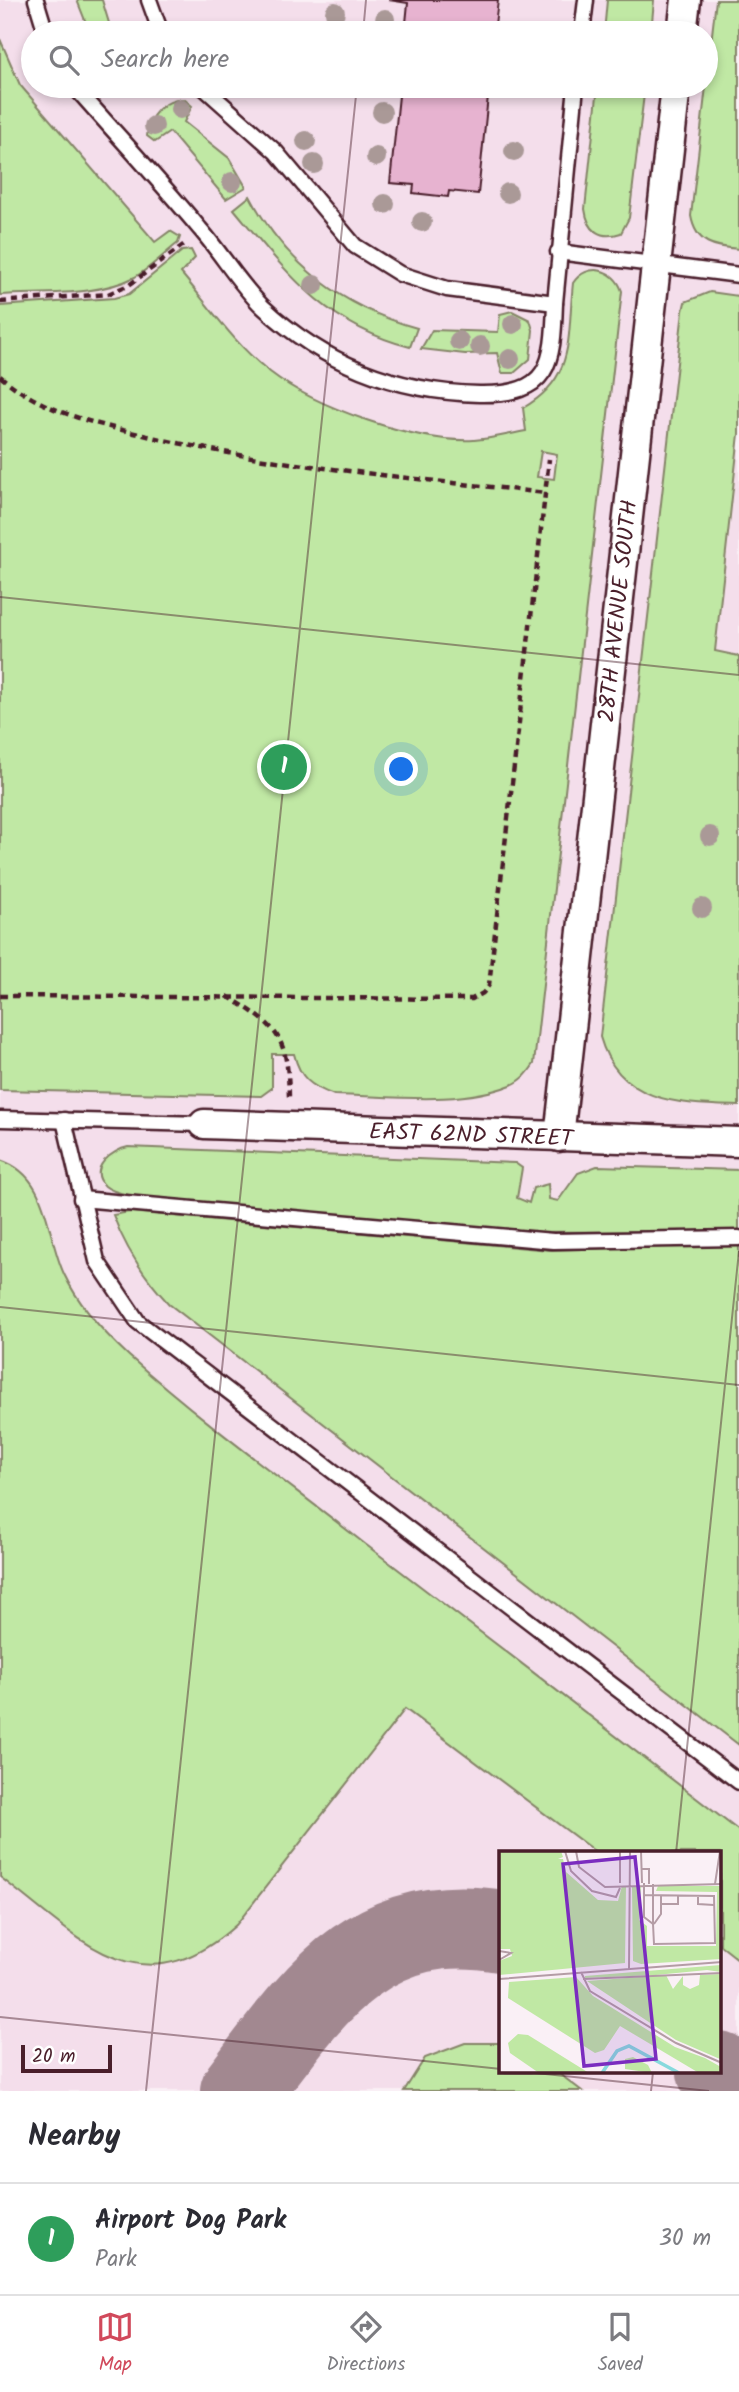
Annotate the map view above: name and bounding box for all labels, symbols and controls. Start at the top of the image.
search box [21,21,718,98]
text: Search here [101,39,229,81]
icon: search [45,41,83,79]
street label: 28TH AVENUE SOUTH [589,498,649,724]
pin: 1 [261,741,307,793]
your location [384,752,418,786]
street label: EAST 62ND STREET [368,1114,575,1158]
inset map [499,1851,722,2074]
scale bar [21,2042,112,2074]
text: 20 m [32,2042,75,2072]
text: Nearby [28,2113,120,2161]
text: Airport Dog Park [95,2200,286,2242]
text: 1 [48,2221,54,2257]
text: 30 m [659,2221,711,2257]
text: Park [95,2242,137,2278]
tab: Map [96,2308,134,2380]
tab: Directions [327,2308,405,2380]
tab: Saved [598,2308,643,2380]

